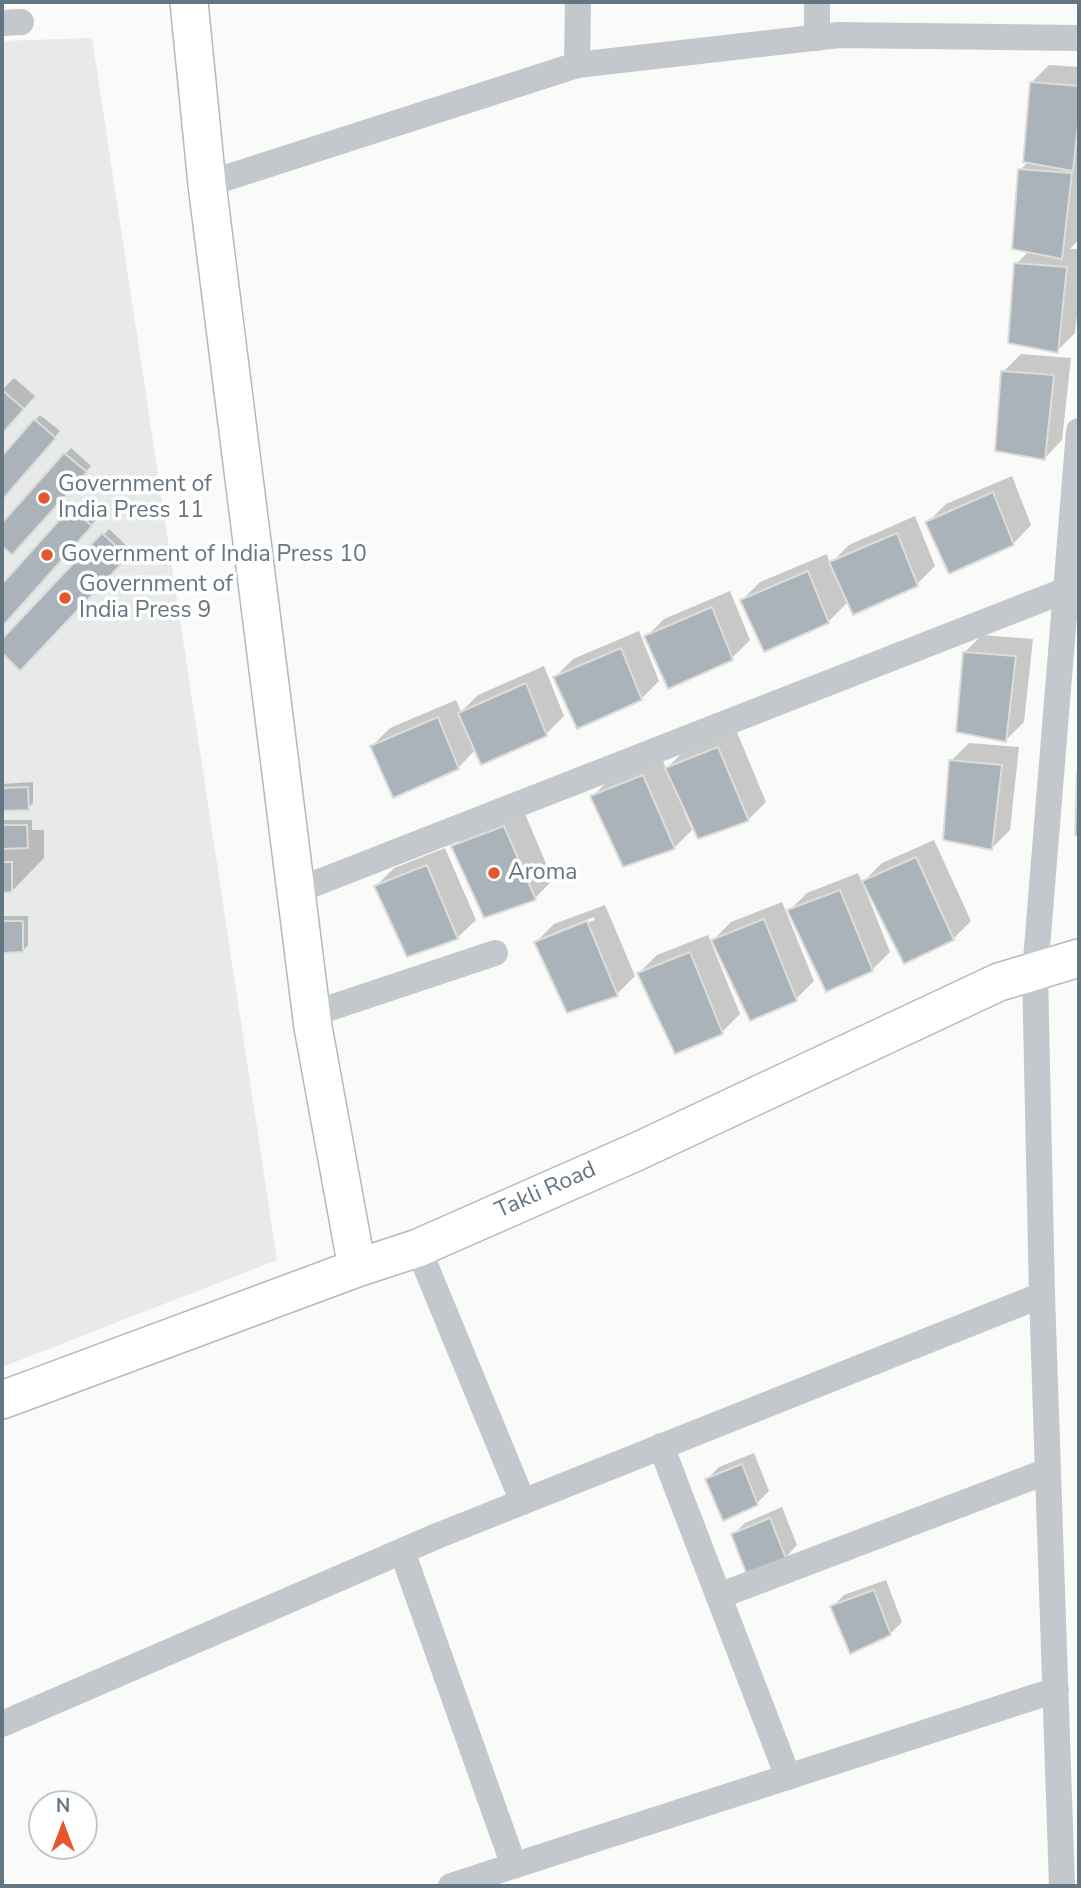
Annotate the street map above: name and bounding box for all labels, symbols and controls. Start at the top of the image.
place label: Government of India Press 11 [58,471,212,525]
marker: Government of India Press 11 [36,490,52,506]
place label: Government of India Press 10 [61,541,367,569]
marker: Government of India Press 10 [39,547,55,563]
place label: Government of India Press 9 [79,571,233,625]
marker: Government of India Press 9 [57,590,73,606]
place label: Aroma [508,859,578,887]
marker: Aroma [486,865,502,881]
street label: Takli Road [491,1157,601,1225]
north arrow [28,1790,98,1860]
text: N [56,1793,70,1819]

